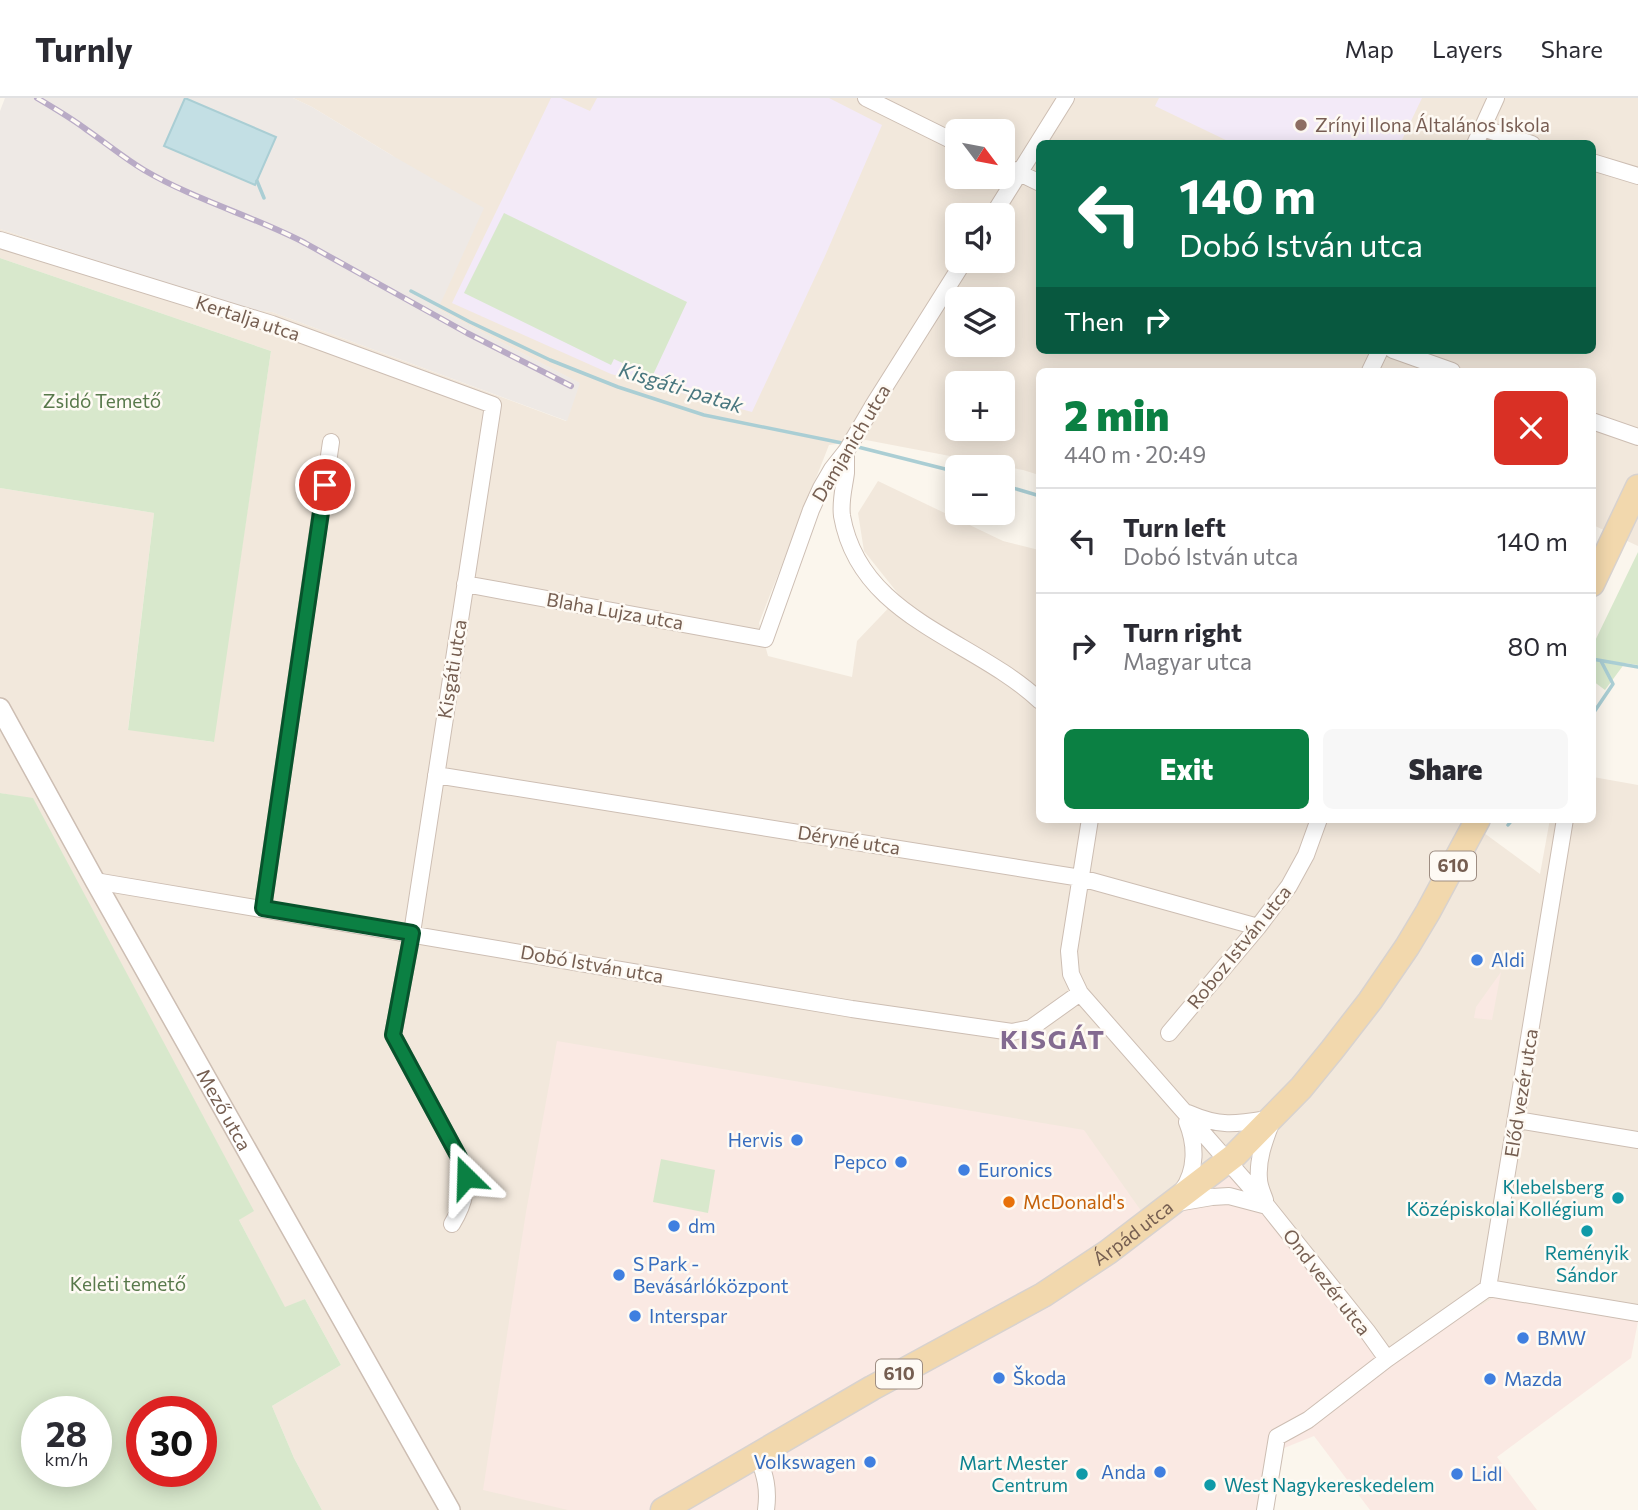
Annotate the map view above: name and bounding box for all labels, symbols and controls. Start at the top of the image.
text: Turnly [35,28,133,69]
text: Map [1345,34,1394,63]
text: Layers [1432,34,1503,63]
text: Share [1541,34,1603,63]
place label: Zrínyi Ilona Általános Iskola [1315,113,1550,136]
marker: Zrínyi Ilona Általános Iskola [1293,117,1309,133]
north arrow [945,119,1015,189]
map controls [945,119,1015,525]
text: 140 m [1179,164,1316,224]
icon: left [1064,168,1155,259]
button: sound [945,203,1015,273]
text: Dobó István utca [1179,224,1423,264]
button: layers [945,287,1015,357]
street label: Kertalja utca [193,290,303,345]
icon: right [1138,301,1176,339]
text: Then [1064,305,1124,336]
water label: Kisgáti-patak [616,356,747,417]
button: + [945,371,1015,441]
street label: Damjanich utca [807,380,895,505]
text: 2 min [1064,388,1170,440]
park label: Zsidó Temető [43,389,161,412]
button: close [1494,391,1568,465]
text: 440 m · 20:49 [1064,440,1206,468]
pin [295,455,355,515]
button: − [945,455,1015,525]
icon: arrive [306,466,344,504]
text: Turn left [1123,511,1226,542]
icon: left [1064,522,1102,560]
text: 140 m [1497,525,1568,556]
text: Dobó István utca [1123,542,1298,570]
street label: Blaha Lujza utca [545,587,685,634]
text: Turn right [1123,616,1242,647]
street label: Kisgáti utca [432,618,471,720]
icon: right [1064,627,1102,665]
text: 80 m [1508,630,1568,661]
text: Magyar utca [1123,647,1252,675]
button: Exit [1064,729,1309,809]
button: Share [1323,729,1568,809]
street label: Déryné utca [796,820,902,859]
road number: 610 [1430,852,1476,880]
street label: Roboz István utca [1182,880,1295,1013]
street label: Dobó István utca [519,940,665,987]
place label: Aldi [1491,948,1525,971]
marker: Aldi [1469,952,1485,968]
district label: KISGÁT [1000,1023,1106,1054]
street label: Előd vezér utca [1499,1027,1542,1159]
street label: Mező utca [192,1065,257,1154]
place label: Hervis [728,1128,783,1151]
marker: Hervis [789,1132,805,1148]
position arrow [429,1140,503,1214]
place label: Pepco [833,1150,887,1173]
marker: Pepco [893,1154,909,1170]
place label: Euronics [978,1158,1052,1181]
marker: Euronics [956,1162,972,1178]
place label: Klebelsberg Középiskolai Kollégium [1406,1175,1604,1220]
place label: McDonald's [1023,1190,1125,1213]
marker: Klebelsberg Középiskolai Kollégium [1610,1190,1626,1206]
marker: McDonald's [1001,1194,1017,1210]
street label: Árpád utca [1088,1195,1177,1270]
place label: dm [688,1214,716,1237]
marker: dm [666,1218,682,1234]
marker: Reményik Sándor [1579,1223,1595,1239]
street label: Ond vezér utca [1279,1224,1376,1339]
place label: Reményik Sándor [1545,1241,1629,1286]
place label: S Park - Bevásárlóközpont [633,1252,789,1297]
marker: S Park - Bevásárlóközpont [611,1267,627,1283]
park label: Keleti temető [70,1272,186,1295]
place label: Interspar [649,1304,728,1327]
marker: Interspar [627,1308,643,1324]
place label: BMW [1537,1326,1586,1349]
marker: BMW [1515,1330,1531,1346]
road number: 610 [876,1359,922,1388]
place label: Škoda [1013,1365,1066,1389]
place label: Mazda [1504,1367,1562,1390]
marker: Škoda [991,1370,1007,1386]
marker: Mazda [1482,1371,1498,1387]
speed limit sign: 30 [126,1396,217,1487]
text: 28 [46,1411,87,1454]
text: km/h [45,1448,88,1470]
place label: Volkswagen [753,1450,856,1473]
place label: Mart Mester Centrum [959,1451,1068,1496]
marker: Volkswagen [862,1454,878,1470]
place label: Anda [1101,1460,1146,1483]
place label: Lidl [1471,1462,1503,1485]
marker: Anda [1152,1464,1168,1480]
marker: Mart Mester Centrum [1074,1466,1090,1482]
marker: Lidl [1449,1466,1465,1482]
place label: West Nagykereskedelem [1224,1473,1435,1496]
marker: West Nagykereskedelem [1202,1477,1218,1493]

